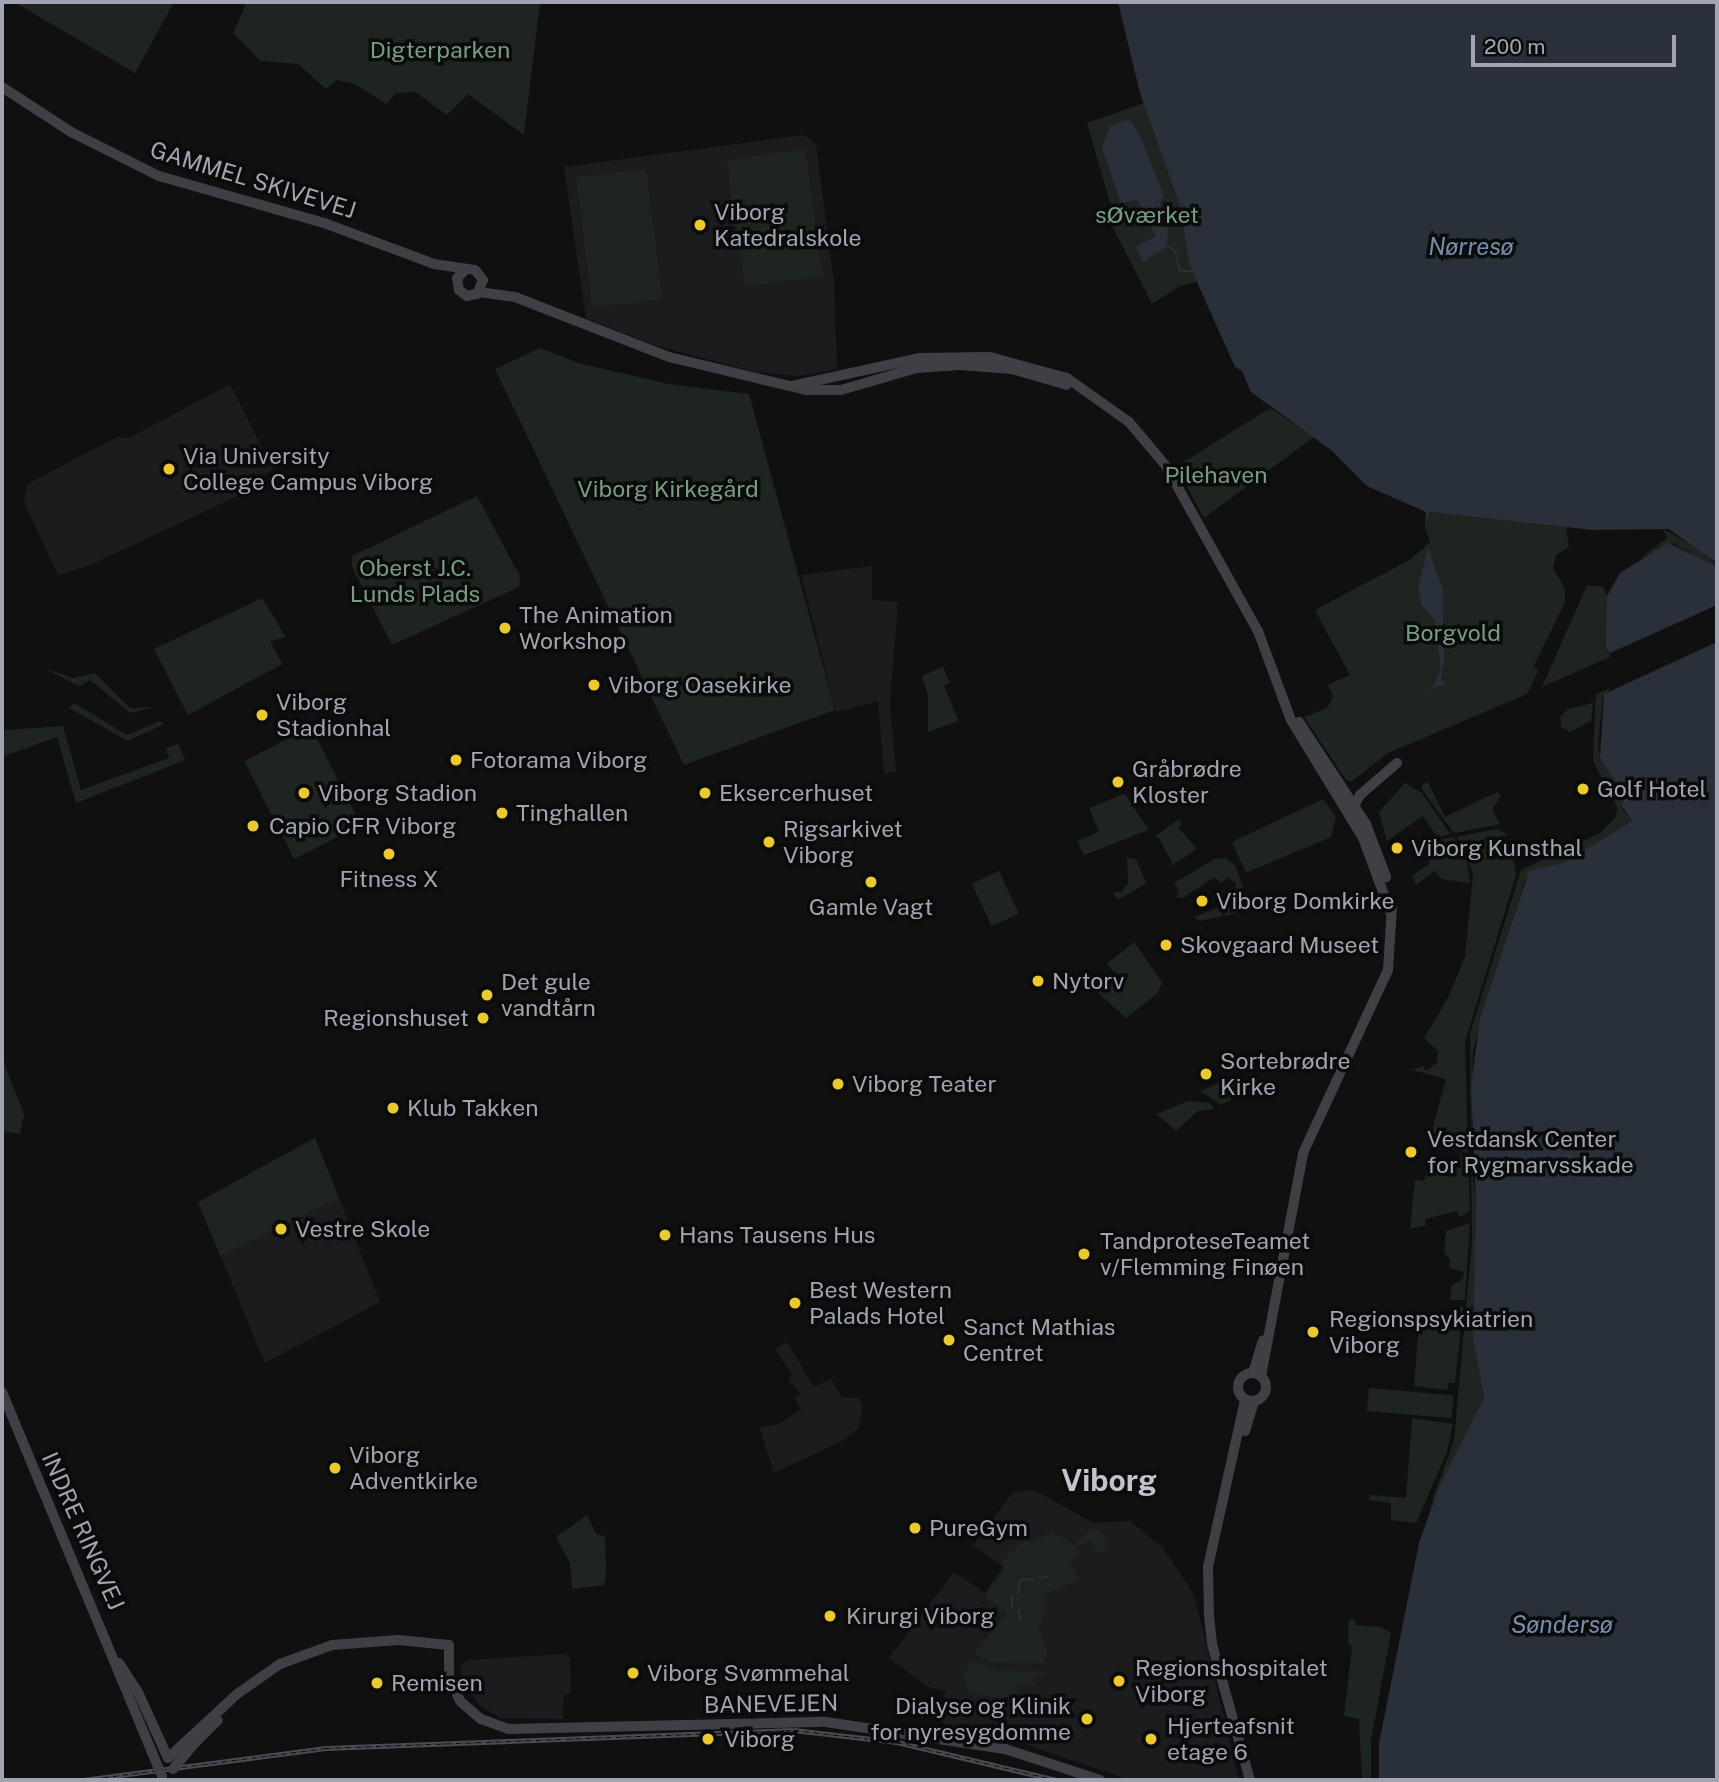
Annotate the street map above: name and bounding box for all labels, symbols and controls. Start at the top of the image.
scale bar [1474,21,1679,65]
text: 200 m [1484,34,1545,59]
park label: Digterparken [370,36,510,64]
street label: GAMMEL SKIVEVEJ [147,136,359,224]
place label: Viborg Katedralskole [714,198,862,252]
park label: sØværket [1095,201,1199,229]
marker: Viborg Katedralskole [692,217,708,233]
water label: Nørresø [1428,233,1514,261]
place label: Via University College Campus Viborg [183,442,434,496]
marker: Via University College Campus Viborg [161,461,177,477]
park label: Pilehaven [1164,461,1268,489]
park label: Viborg Kirkegård [577,475,759,503]
park label: Oberst J.C. Lunds Plads [350,554,480,608]
place label: The Animation Workshop [519,601,673,655]
park label: Borgvold [1405,619,1501,647]
marker: The Animation Workshop [497,620,513,636]
place label: Viborg Oasekirke [608,671,792,699]
marker: Viborg Oasekirke [586,677,602,693]
place label: Viborg Stadionhal [276,688,391,742]
marker: Viborg Stadionhal [254,707,270,723]
place label: Fotorama Viborg [470,746,648,774]
marker: Fotorama Viborg [448,752,464,768]
place label: Gråbrødre Kloster [1132,755,1242,809]
marker: Gråbrødre Kloster [1110,774,1126,790]
place label: Golf Hotel [1597,775,1707,803]
place label: Viborg Stadion [318,779,477,807]
place label: Eksercerhuset [719,779,873,807]
marker: Golf Hotel [1575,781,1591,797]
marker: Viborg Stadion [296,785,312,801]
marker: Eksercerhuset [697,785,713,801]
place label: Tinghallen [516,799,628,827]
marker: Tinghallen [494,805,510,821]
place label: Capio CFR Viborg [269,812,457,840]
place label: Rigsarkivet Viborg [783,815,903,869]
marker: Capio CFR Viborg [243,816,263,836]
marker: Rigsarkivet Viborg [761,834,777,850]
place label: Viborg Kunsthal [1411,834,1582,862]
marker: Viborg Kunsthal [1389,840,1405,856]
marker: Fitness X [381,846,397,862]
place label: Fitness X [339,865,439,893]
marker: Gamle Vagt [863,874,879,890]
place label: Viborg Domkirke [1216,887,1395,915]
place label: Gamle Vagt [808,893,934,921]
marker: Viborg Domkirke [1194,893,1210,909]
place label: Skovgaard Museet [1180,931,1379,959]
marker: Skovgaard Museet [1158,937,1174,953]
place label: Nytorv [1052,967,1124,995]
place label: Det gule vandtårn [501,968,596,1022]
marker: Nytorv [1030,973,1046,989]
marker: Det gule vandtårn [479,987,495,1003]
place label: Regionshuset [323,1004,469,1032]
marker: Regionshuset [475,1010,491,1026]
place label: Sortebrødre Kirke [1220,1047,1350,1101]
marker: Sortebrødre Kirke [1198,1066,1214,1082]
place label: Viborg Teater [852,1070,996,1098]
marker: Viborg Teater [830,1076,846,1092]
place label: Klub Takken [407,1094,539,1122]
marker: Klub Takken [385,1100,401,1116]
place label: Vestdansk Center for Rygmarvsskade [1427,1125,1634,1179]
marker: Vestdansk Center for Rygmarvsskade [1401,1142,1421,1162]
place label: Vestre Skole [295,1215,430,1243]
marker: Vestre Skole [273,1221,289,1237]
place label: Hans Tausens Hus [679,1221,876,1249]
marker: Hans Tausens Hus [657,1227,673,1243]
place label: TandproteseTeamet v/Flemming Finøen [1100,1227,1310,1281]
marker: TandproteseTeamet v/Flemming Finøen [1074,1244,1094,1264]
place label: Best Western Palads Hotel [809,1276,953,1330]
marker: Best Western Palads Hotel [787,1295,803,1311]
place label: Regionspsykiatrien Viborg [1329,1305,1533,1359]
place label: Sanct Mathias Centret [963,1313,1115,1367]
marker: Regionspsykiatrien Viborg [1303,1322,1323,1342]
marker: Sanct Mathias Centret [941,1332,957,1348]
place label: Viborg Adventkirke [349,1441,478,1495]
street label: INDRE RINGVEJ [36,1448,130,1614]
marker: Viborg Adventkirke [327,1460,343,1476]
district label: Viborg [1061,1462,1157,1498]
place label: PureGym [929,1514,1028,1542]
marker: PureGym [907,1520,923,1536]
place label: Kirurgi Viborg [846,1602,995,1630]
marker: Kirurgi Viborg [820,1606,840,1626]
water label: Søndersø [1511,1611,1613,1639]
place label: Regionshospitalet Viborg [1135,1654,1328,1708]
place label: Viborg Svømmehal [647,1659,850,1687]
marker: Viborg Svømmehal [625,1665,641,1681]
place label: Remisen [391,1669,483,1697]
marker: Regionshospitalet Viborg [1109,1671,1129,1691]
marker: Remisen [369,1675,385,1691]
street label: BANEVEJEN [704,1689,838,1719]
place label: Dialyse og Klinik for nyresygdomme [871,1692,1071,1746]
marker: Dialyse og Klinik for nyresygdomme [1077,1709,1097,1729]
place label: Hjerteafsnit etage 6 [1167,1712,1295,1766]
place label: Viborg [724,1725,795,1753]
marker: Viborg [698,1729,718,1749]
marker: Hjerteafsnit etage 6 [1141,1729,1161,1749]

